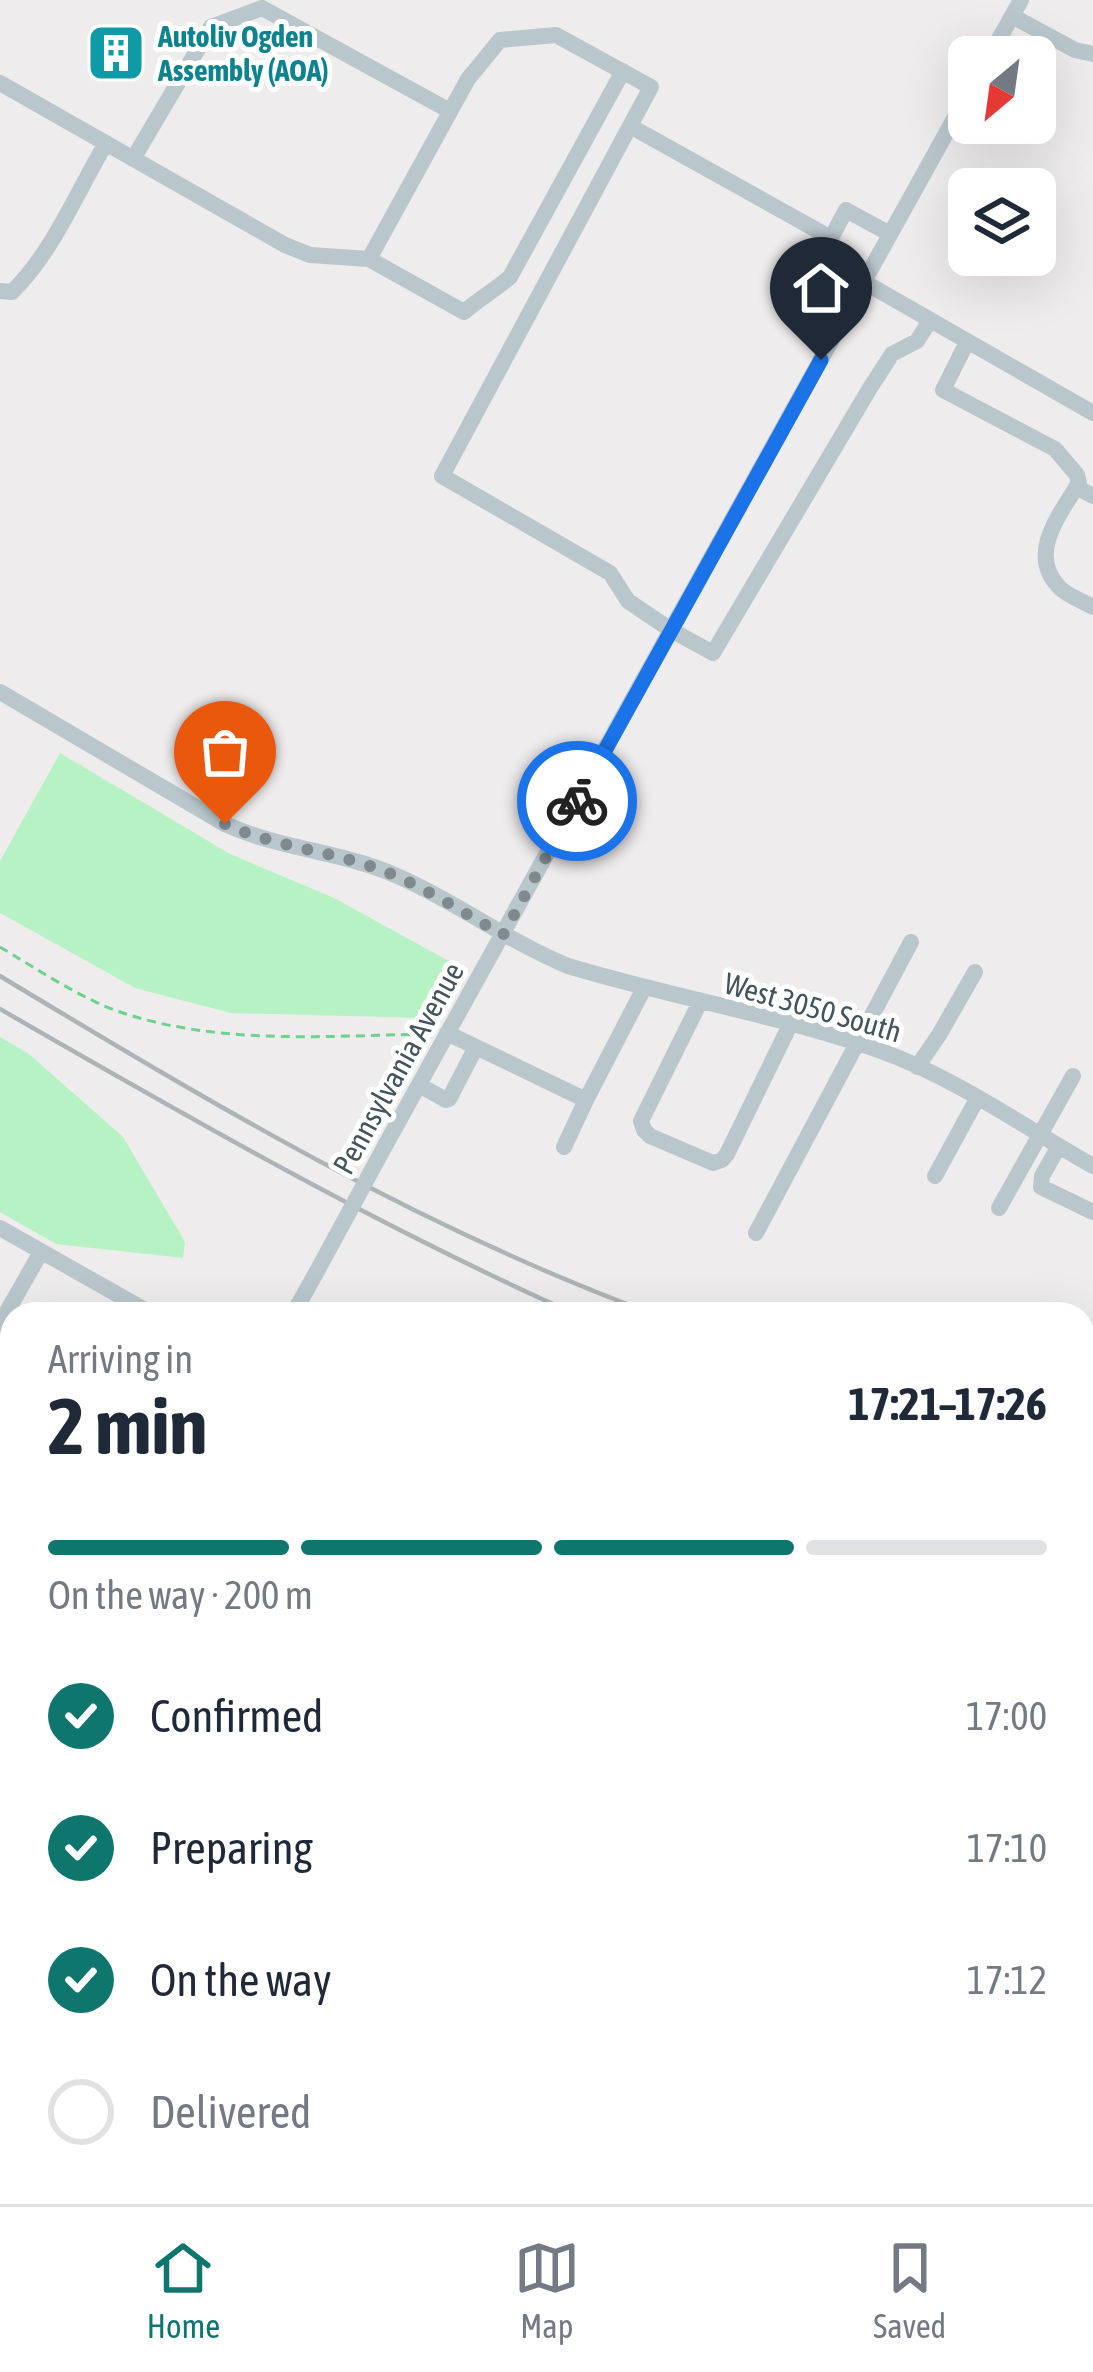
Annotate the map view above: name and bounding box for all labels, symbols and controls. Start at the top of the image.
place label: Autoliv Ogden Assembly (AOA) [157,19,329,87]
building icon: Autoliv Ogden Assembly (AOA) [85,22,147,84]
north arrow [948,36,1056,144]
map controls [948,36,1056,276]
button: layers [948,168,1056,276]
pin [770,237,872,360]
icon: home [788,255,854,321]
pin [174,701,276,824]
icon: bag [192,719,258,785]
courier [517,741,637,861]
icon: bike [544,768,610,834]
street label: Pennsylvania Avenue [326,956,470,1180]
street label: West 3050 South [721,965,905,1049]
text: Arriving in [48,1337,193,1381]
text: 17:21–17:26 [848,1378,1047,1430]
text: 2 min [48,1381,207,1471]
text: On the way · 200 m [48,1573,313,1617]
icon: check [48,1683,114,1749]
text: Confirmed [150,1690,323,1742]
text: 17:00 [966,1694,1047,1738]
icon: check [48,1815,114,1881]
text: Preparing [150,1822,313,1874]
text: 17:10 [967,1826,1047,1870]
icon: check [48,1947,114,2013]
text: On the way [150,1954,332,2006]
text: 17:12 [967,1958,1047,2002]
text: Delivered [150,2086,311,2138]
tab: Home [147,2235,220,2345]
tab: Map [514,2235,580,2345]
tab: Saved [873,2235,946,2345]

